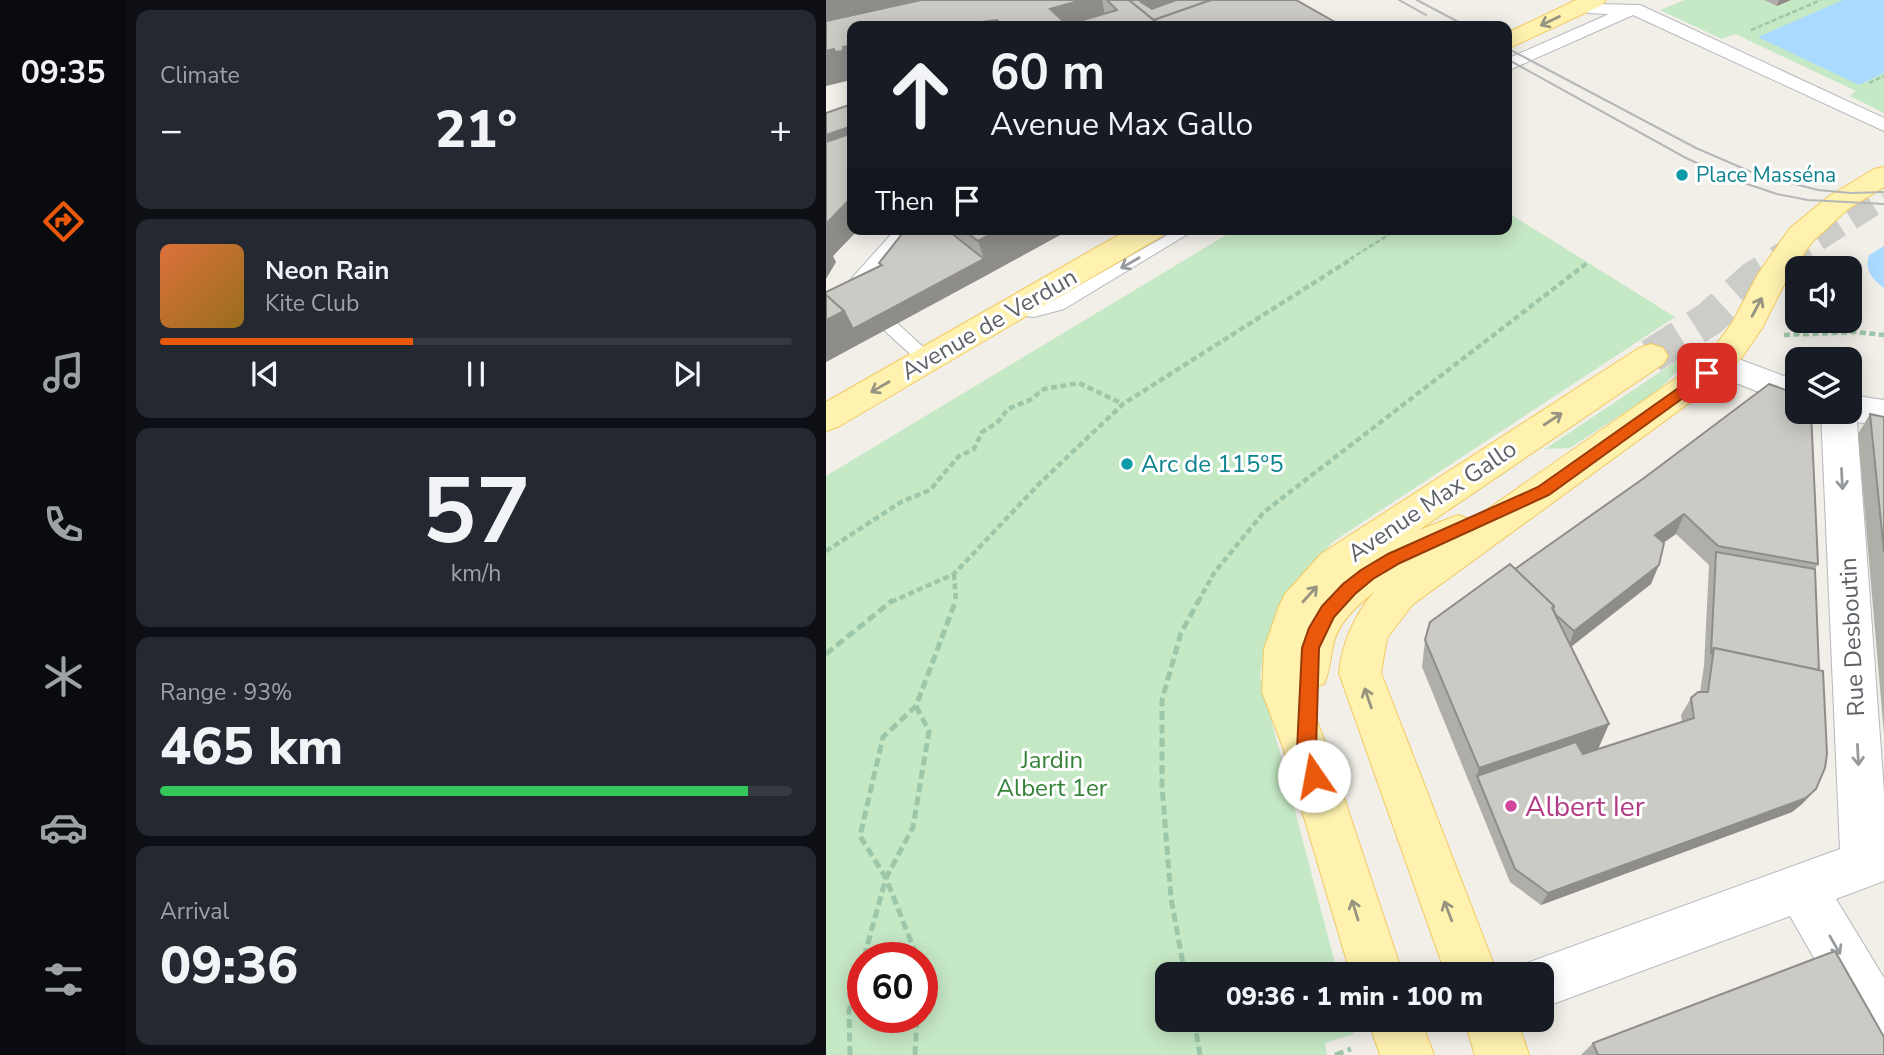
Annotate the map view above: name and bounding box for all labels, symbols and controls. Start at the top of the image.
one-way arrow [1540,15,1561,29]
text: 60 m [990,39,1105,106]
icon: ahead [875,49,966,140]
text: 09:35 [21,51,105,94]
text: Climate [160,60,240,91]
text: 21° [435,94,517,165]
text: Avenue Max Gallo [990,103,1253,146]
text: − [160,105,183,156]
text: + [769,105,792,156]
place label: Place Masséna [1696,161,1836,189]
marker: Place Masséna [1674,167,1690,183]
icon: arrive [948,182,986,220]
text: Then [875,184,934,219]
icon: directions [39,197,88,246]
text: Neon Rain [265,253,390,288]
map controls [1785,256,1862,424]
button: sound [1785,256,1862,333]
one-way arrow [1121,257,1141,271]
street label: Avenue de Verdun [895,261,1083,387]
text: Kite Club [265,288,359,319]
one-way arrow [1750,297,1764,317]
pin [1677,343,1737,403]
button: layers [1785,347,1862,424]
icon: music [39,348,88,397]
icon: arrive [1688,354,1726,392]
icon: previous [246,355,284,393]
icon: pause [457,355,495,393]
icon: next [668,355,706,393]
one-way arrow [871,380,891,394]
one-way arrow [1543,412,1563,426]
street label: Avenue Max Gallo [1341,433,1523,569]
place label: Arc de 115°5 [1141,448,1284,480]
text: 57 [421,450,531,574]
marker: Arc de 115°5 [1119,456,1135,472]
one-way arrow [1836,468,1849,491]
icon: phone [39,500,88,549]
street label: Rue Desboutin [1832,557,1872,717]
text: km/h [451,558,501,589]
one-way arrow [1301,586,1318,603]
icon: climate [39,652,88,701]
text: Range · 93% [160,677,292,708]
one-way arrow [1361,688,1373,710]
text: 465 km [160,711,343,782]
position arrow [1277,739,1351,813]
park label: Jardin Albert 1er [997,744,1108,804]
one-way arrow [1852,744,1865,767]
place label: Albert Ier [1525,788,1645,826]
marker: Albert Ier [1503,798,1519,814]
icon: car [39,803,88,852]
text: Arrival [160,896,229,927]
one-way arrow [1348,899,1361,921]
one-way arrow [1441,901,1454,922]
text: 09:36 [160,930,298,1001]
one-way arrow [1828,935,1842,955]
speed limit sign: 60 [847,942,938,1033]
icon: filters [39,955,88,1004]
text: 09:36 · 1 min · 100 m [1226,979,1483,1014]

